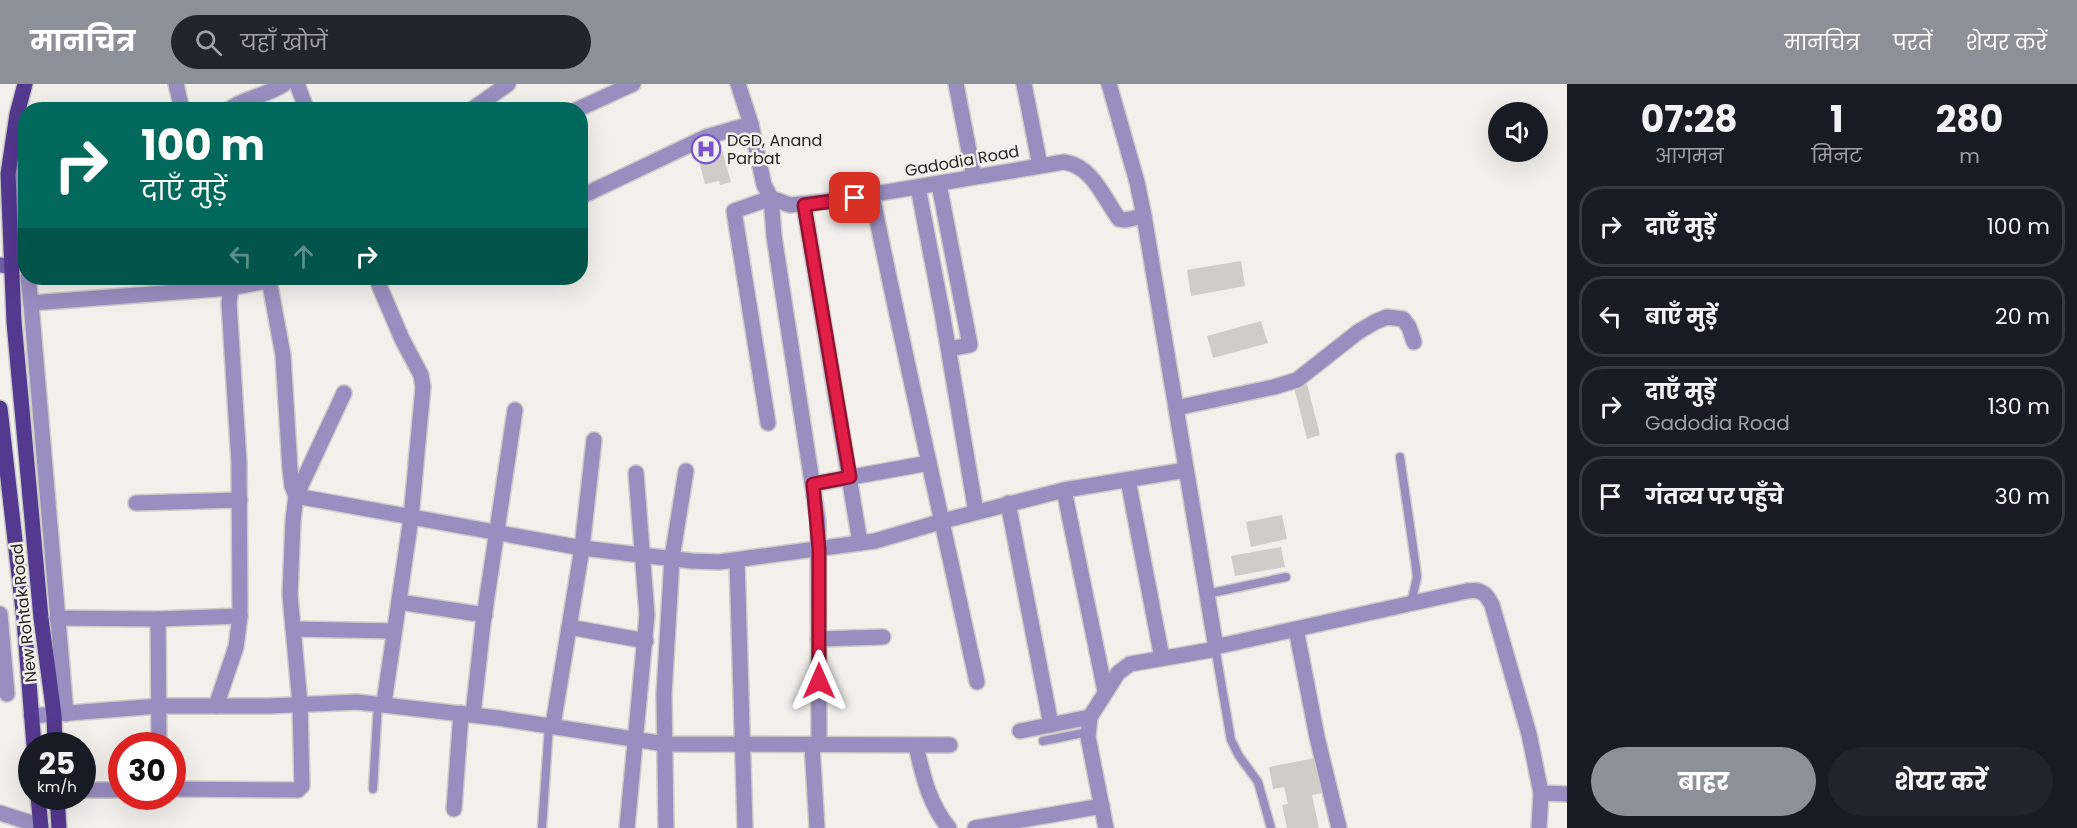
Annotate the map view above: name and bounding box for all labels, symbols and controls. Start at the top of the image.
search box [171,15,591,69]
text: मानचित्र [30,22,135,61]
icon: search [192,26,225,59]
text: यहाँ खोजें [240,27,327,58]
text: मानचित्र [1784,28,1860,57]
text: परतें [1893,28,1932,57]
text: शेयर करें [1965,28,2047,57]
text: 07:28 [1641,94,1738,145]
text: 1 [1830,94,1844,145]
text: 280 [1936,94,2003,145]
map controls [1488,102,1548,162]
button: sound [1488,102,1548,162]
text: 100 m [141,116,265,175]
icon: right [42,126,120,204]
place label: DGD, Anand Parbat [727,129,822,170]
hospital icon: DGD, Anand Parbat [690,133,722,165]
street label: Gadodia Road [903,140,1021,182]
text: आगमन [1655,142,1724,170]
text: मिनट [1812,142,1862,170]
text: m [1959,142,1980,170]
text: दाएँ मुड़ें [141,172,227,209]
pin [829,172,880,223]
icon: arrive [838,181,871,214]
icon: right [1594,210,1627,243]
text: दाएँ मुड़ें [1645,211,1716,242]
text: 100 m [1987,211,2050,242]
icon: left [224,240,257,273]
icon: ahead [287,240,320,273]
icon: right [350,240,383,273]
icon: left [1594,300,1627,333]
text: बाएँ मुड़ें [1645,301,1717,332]
text: 20 m [1995,301,2050,332]
text: दाएँ मुड़ें [1645,376,1716,407]
icon: right [1594,390,1627,423]
text: 130 m [1988,391,2050,422]
text: Gadodia Road [1645,409,1790,437]
icon: arrive [1594,480,1627,513]
text: गंतव्य पर पहुँचे [1645,481,1784,512]
text: 30 m [1995,481,2050,512]
street label: New Rohtak Road [5,542,43,684]
position arrow [787,649,851,713]
speed limit sign: 30 [108,732,186,810]
text: 25 [39,742,75,785]
button: बाहर [1591,747,1816,816]
button: शेयर करें [1828,747,2053,816]
text: km/h [37,776,77,797]

